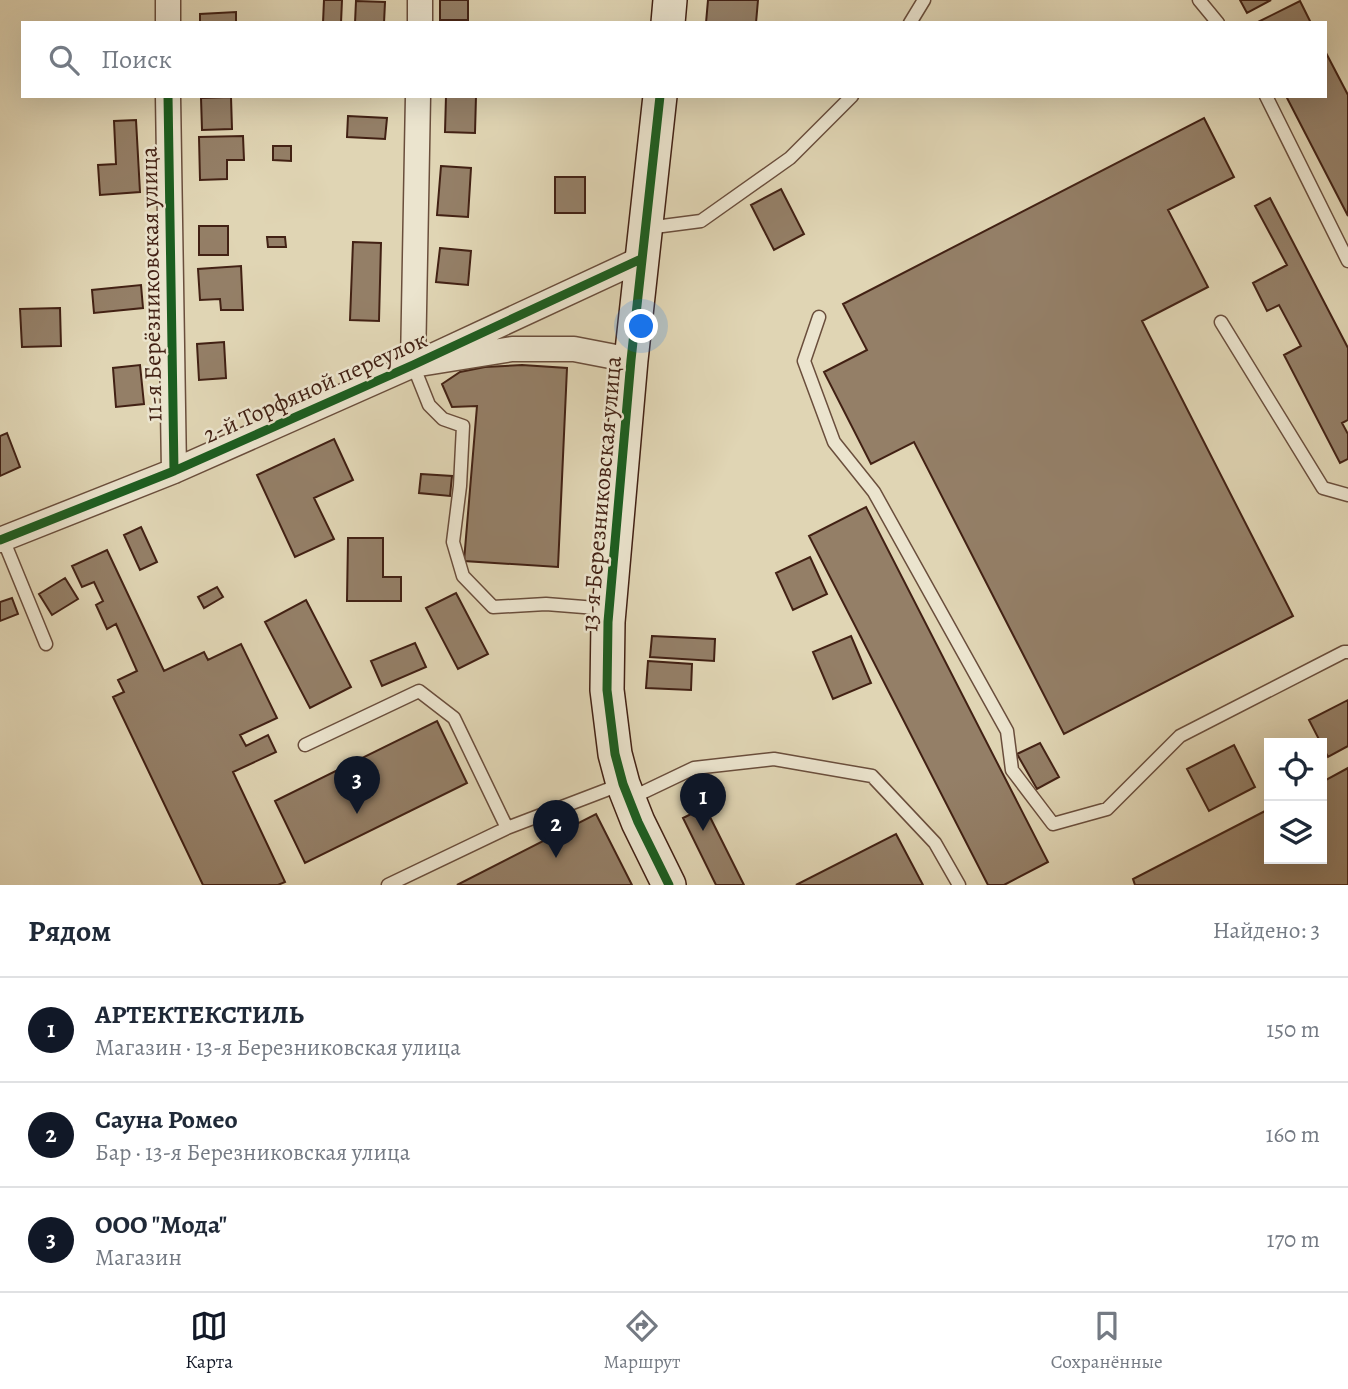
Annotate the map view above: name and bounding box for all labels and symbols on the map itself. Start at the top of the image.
street label: 11-я Берёзниковская улица [133,146,169,422]
your location [624,309,658,343]
street label: 2-й Торфяной переулок [198,323,432,451]
street label: 13-я Березниковская улица [573,355,629,633]
pin: 3 [334,756,380,814]
pin: 1 [680,773,726,831]
pin: 2 [533,800,579,858]

